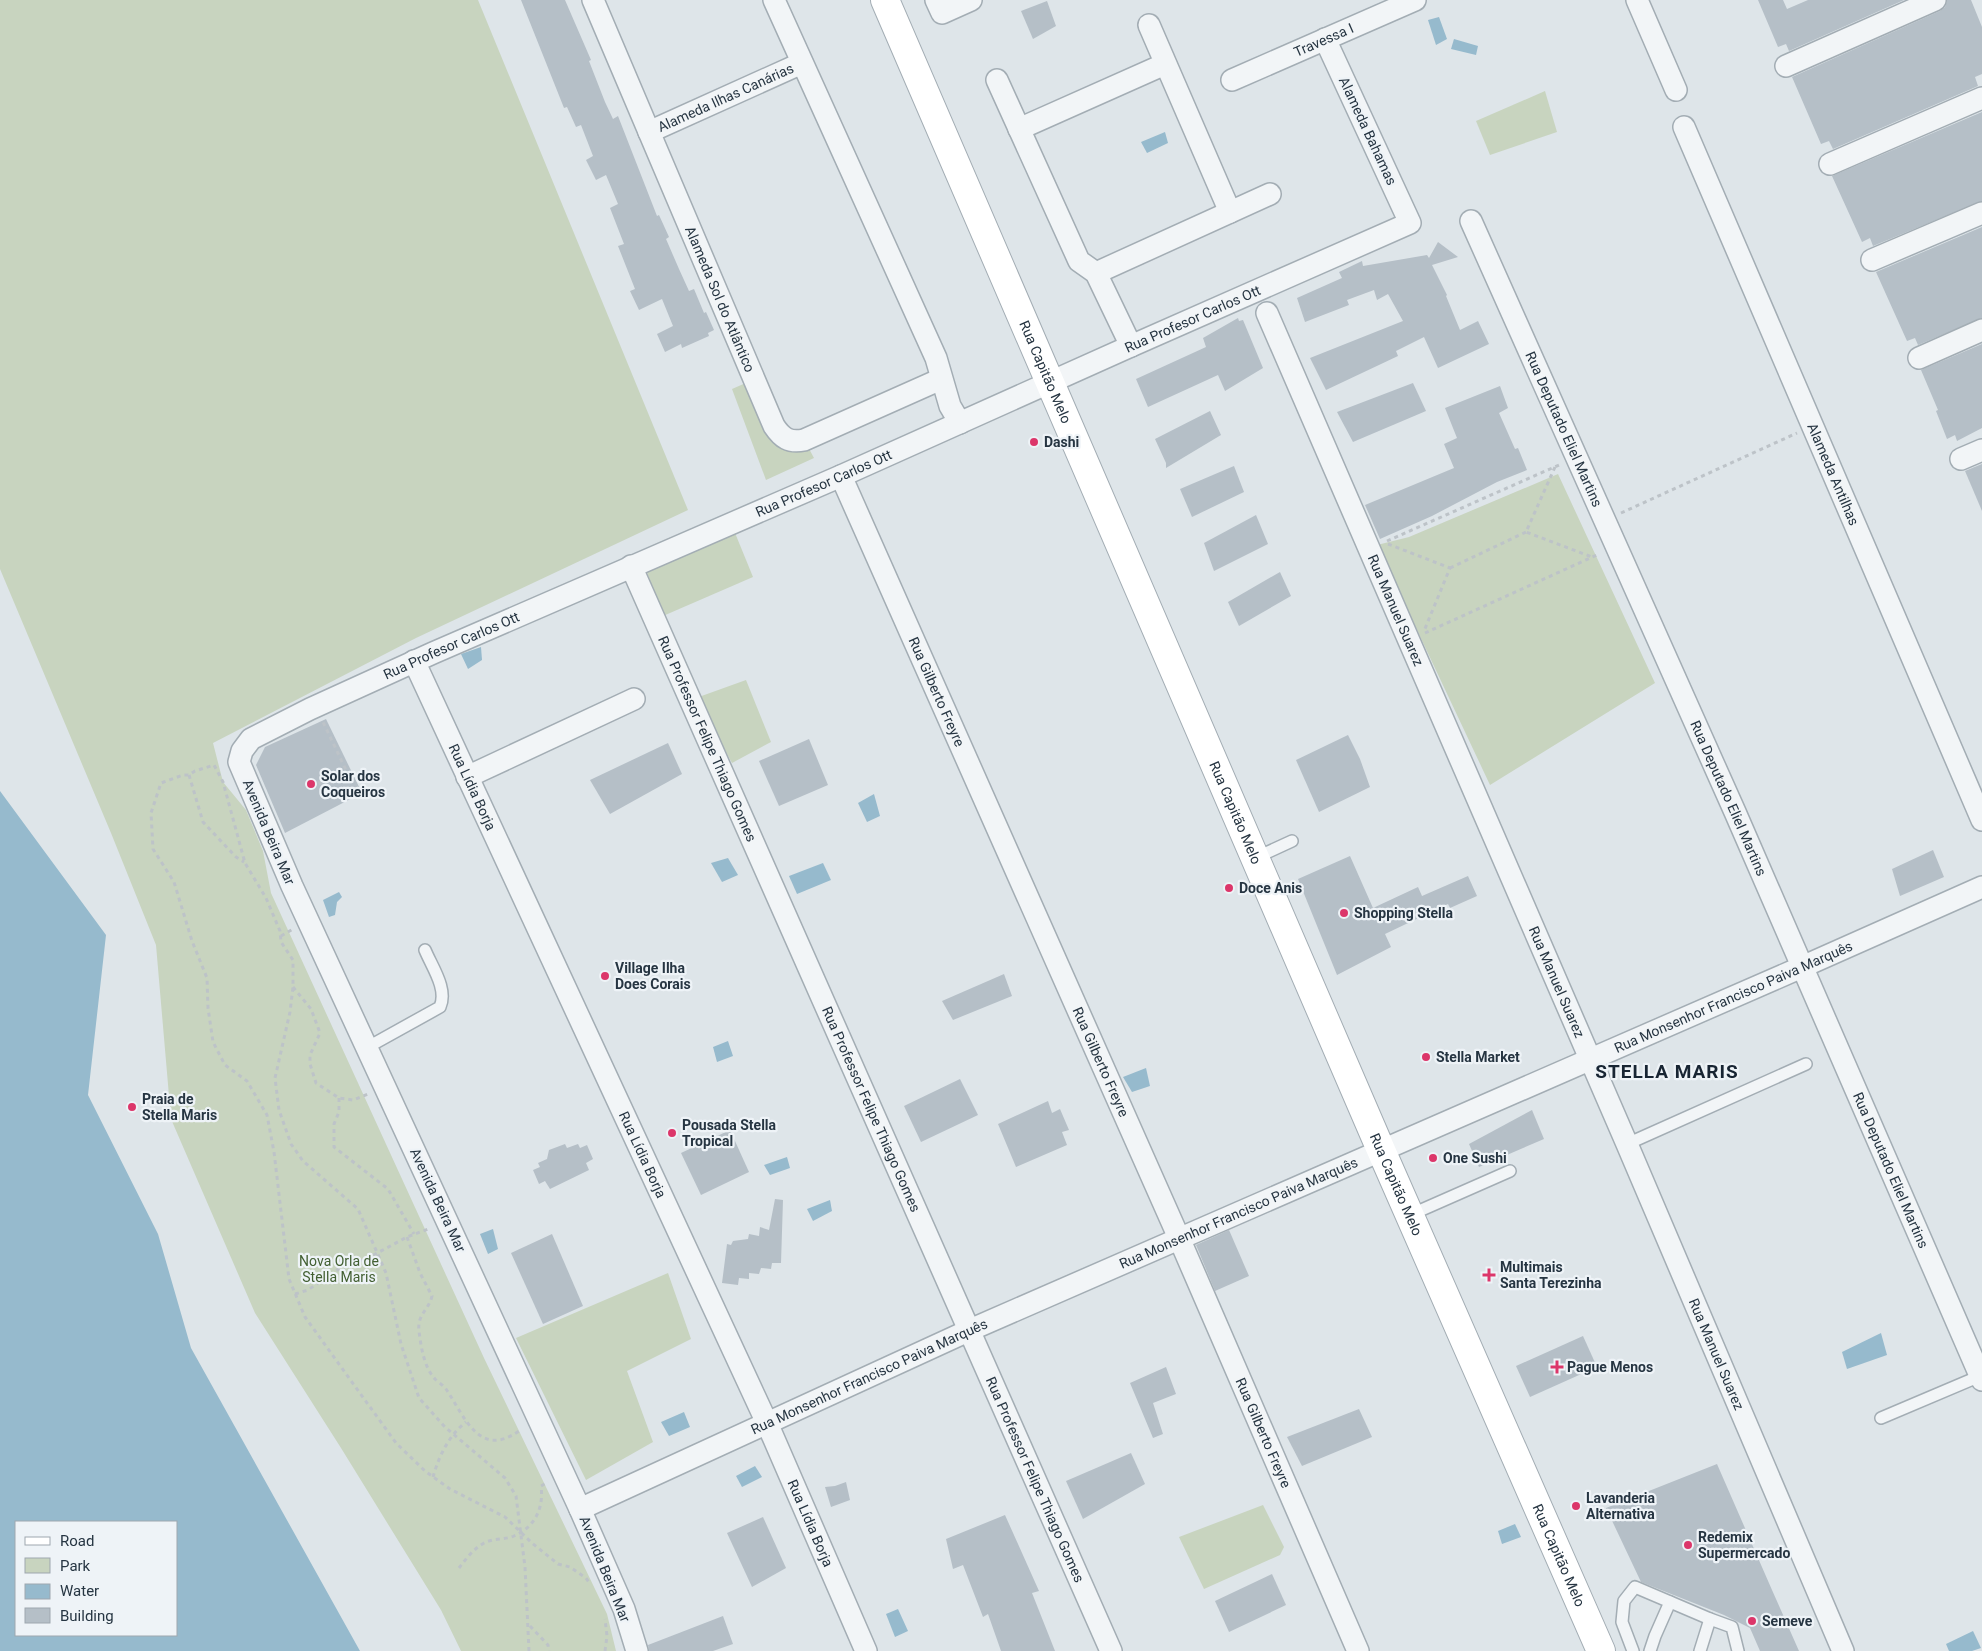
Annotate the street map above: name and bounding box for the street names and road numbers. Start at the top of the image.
street label: Travessa I [1291,20,1356,60]
street label: Alameda Ilhas Canárias [655,60,796,135]
street label: Alameda Bahamas [1336,74,1400,188]
street label: Alameda Sol do Atlântico [682,224,758,375]
street label: Rua Profesor Carlos Ott [1122,282,1263,356]
street label: Rua Capitão Melo [1016,318,1075,426]
street label: Rua Deputado Eliel Martins [1522,349,1606,509]
street label: Alameda Antilhas [1804,421,1862,528]
street label: Rua Profesor Carlos Ott [753,446,894,520]
street label: Rua Manuel Suarez [1365,552,1427,668]
street label: Rua Profesor Carlos Ott [381,608,522,683]
street label: Rua Professor Felipe Thiago Gomes [655,634,760,844]
street label: Rua Gilberto Freyre [905,634,968,749]
street label: Rua Deputado Eliel Martins [1687,718,1770,878]
street label: Rua Lídia Borja [446,741,499,833]
street label: Rua Capitão Melo [1206,759,1265,866]
street label: Avenida Beira Mar [240,777,298,887]
street label: Rua Manuel Suarez [1526,924,1588,1040]
street label: Rua Monsenhor Francisco Paiva Marquês [1612,938,1855,1056]
street label: Rua Professor Felipe Thiago Gomes [819,1004,924,1214]
street label: Rua Gilberto Freyre [1070,1005,1132,1119]
street label: Rua Deputado Eliel Martins [1850,1090,1932,1251]
street label: Rua Lídia Borja [616,1109,670,1200]
street label: Rua Capitão Melo [1367,1131,1426,1238]
street label: Avenida Beira Mar [407,1146,469,1255]
street label: Rua Monsenhor Francisco Paiva Marquês [1117,1154,1360,1272]
street label: Rua Manuel Suarez [1686,1296,1747,1412]
street label: Rua Monsenhor Francisco Paiva Marquês [748,1315,990,1438]
street label: Rua Professor Felipe Thiago Gomes [983,1374,1088,1585]
street label: Rua Gilberto Freyre [1233,1375,1294,1490]
street label: Rua Lídia Borja [785,1477,836,1569]
street label: Rua Capitão Melo [1529,1502,1588,1609]
street label: Avenida Beira Mar [576,1514,634,1624]

